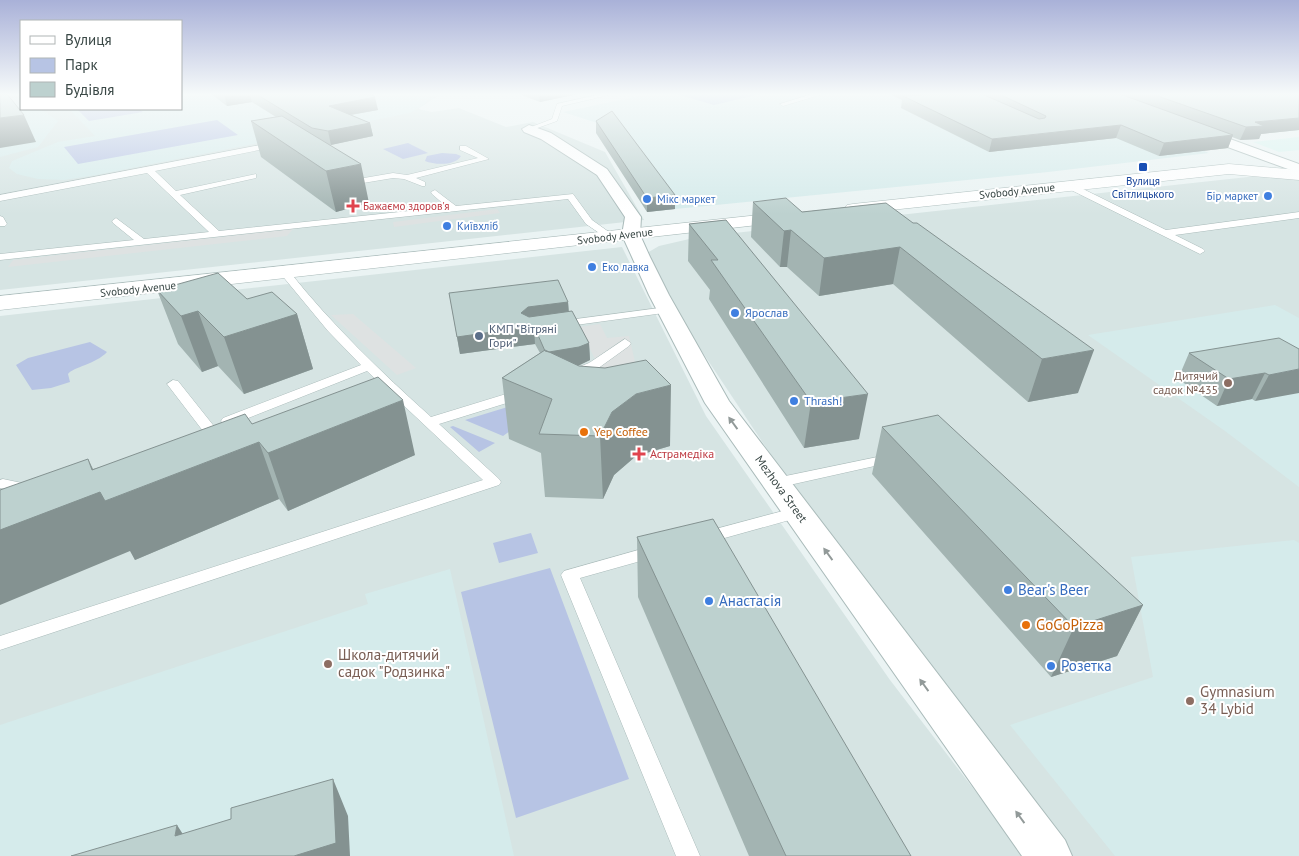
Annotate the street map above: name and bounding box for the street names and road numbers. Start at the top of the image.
street label: Svobody Avenue [978,180,1056,202]
street label: Svobody Avenue [576,224,654,248]
street label: Svobody Avenue [99,278,177,300]
street label: Mezhova Street [752,452,811,525]

